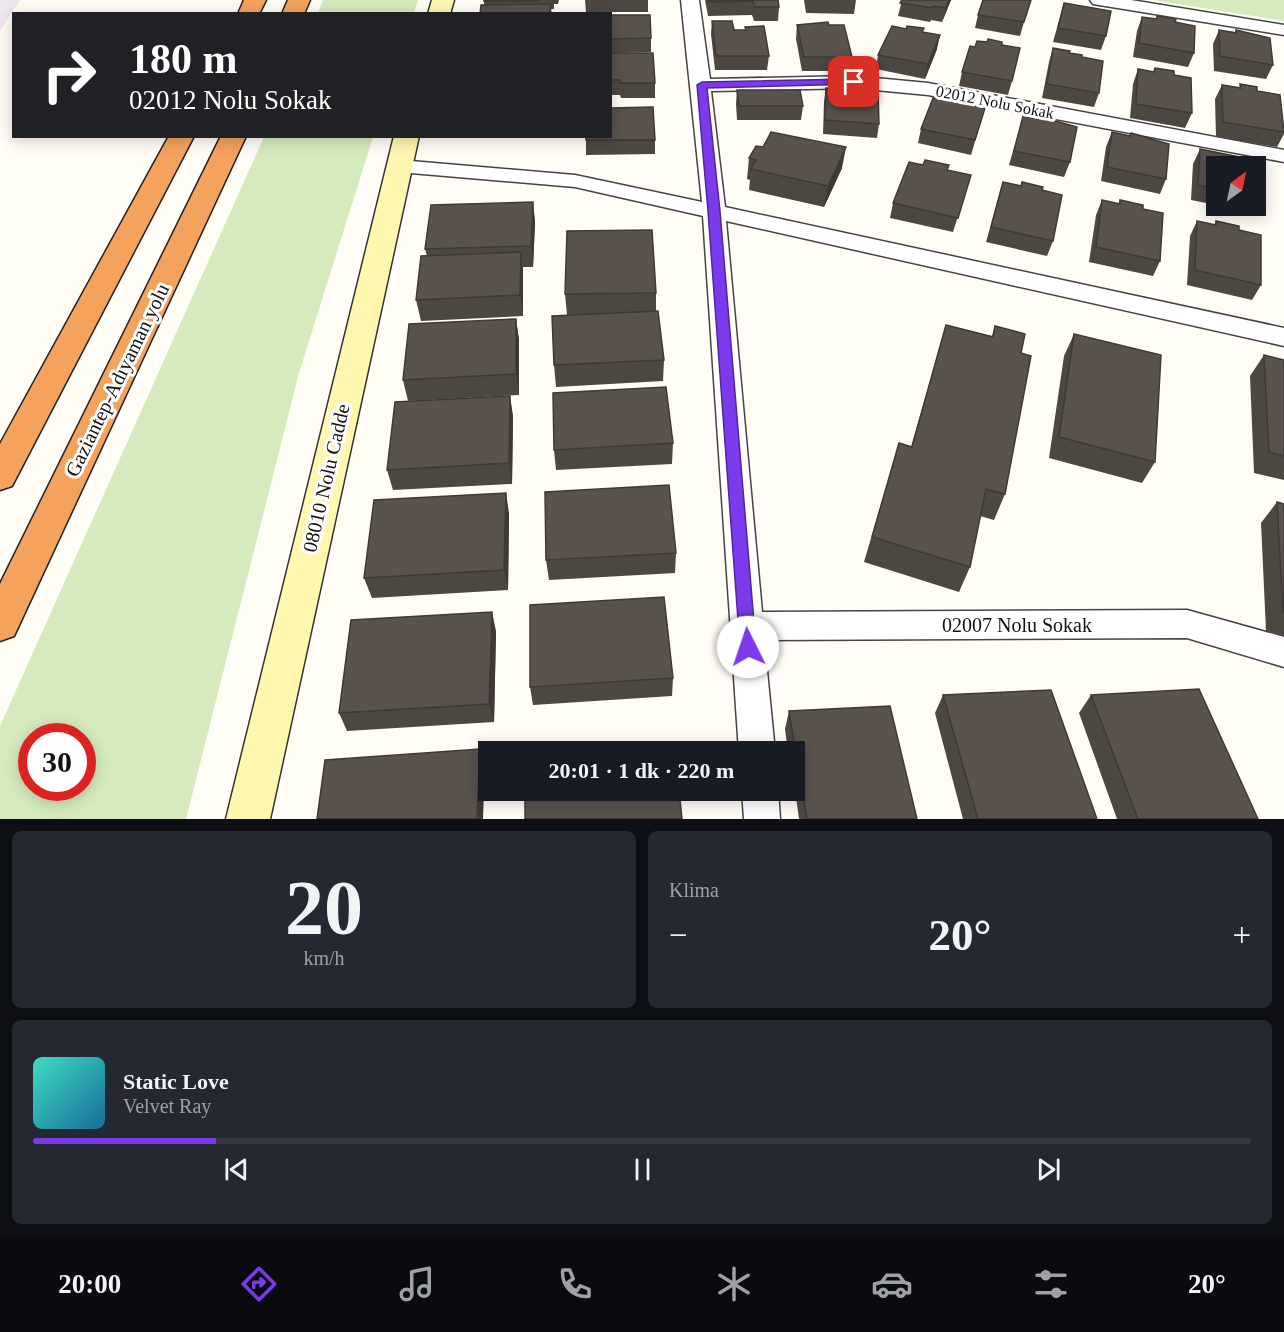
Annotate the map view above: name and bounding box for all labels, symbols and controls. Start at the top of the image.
icon: right [30,36,108,114]
text: 180 m [129,36,238,82]
pin [828,56,879,107]
icon: arrive [837,65,870,98]
street label: 02012 Nolu Sokak [934,82,1056,122]
text: 02012 Nolu Sokak [129,85,332,115]
north arrow [1206,156,1266,216]
map controls [1206,156,1266,216]
street label: Gaziantep-Adıyaman yolu [61,280,174,480]
street label: 08010 Nolu Cadde [298,402,354,554]
street label: 02007 Nolu Sokak [942,614,1092,636]
position arrow [716,615,780,679]
speed limit sign: 30 [18,723,96,801]
text: 20:01 · 1 dk · 220 m [549,758,734,783]
text: 20 [285,864,363,951]
text: Klima [669,879,719,901]
text: 20° [929,910,992,960]
text: − [669,917,688,953]
text: + [1232,917,1251,953]
text: km/h [303,947,345,969]
text: Static Love [123,1069,229,1094]
text: Velvet Ray [123,1095,211,1117]
icon: previous [220,1153,253,1186]
icon: pause [626,1153,659,1186]
icon: next [1032,1153,1065,1186]
icon: directions [238,1263,280,1305]
icon: music [396,1263,438,1305]
icon: phone [554,1263,596,1305]
icon: climate [713,1263,755,1305]
icon: car [871,1263,913,1305]
icon: filters [1030,1263,1072,1305]
text: 20:00 [58,1269,121,1299]
text: 20° [1188,1269,1226,1299]

